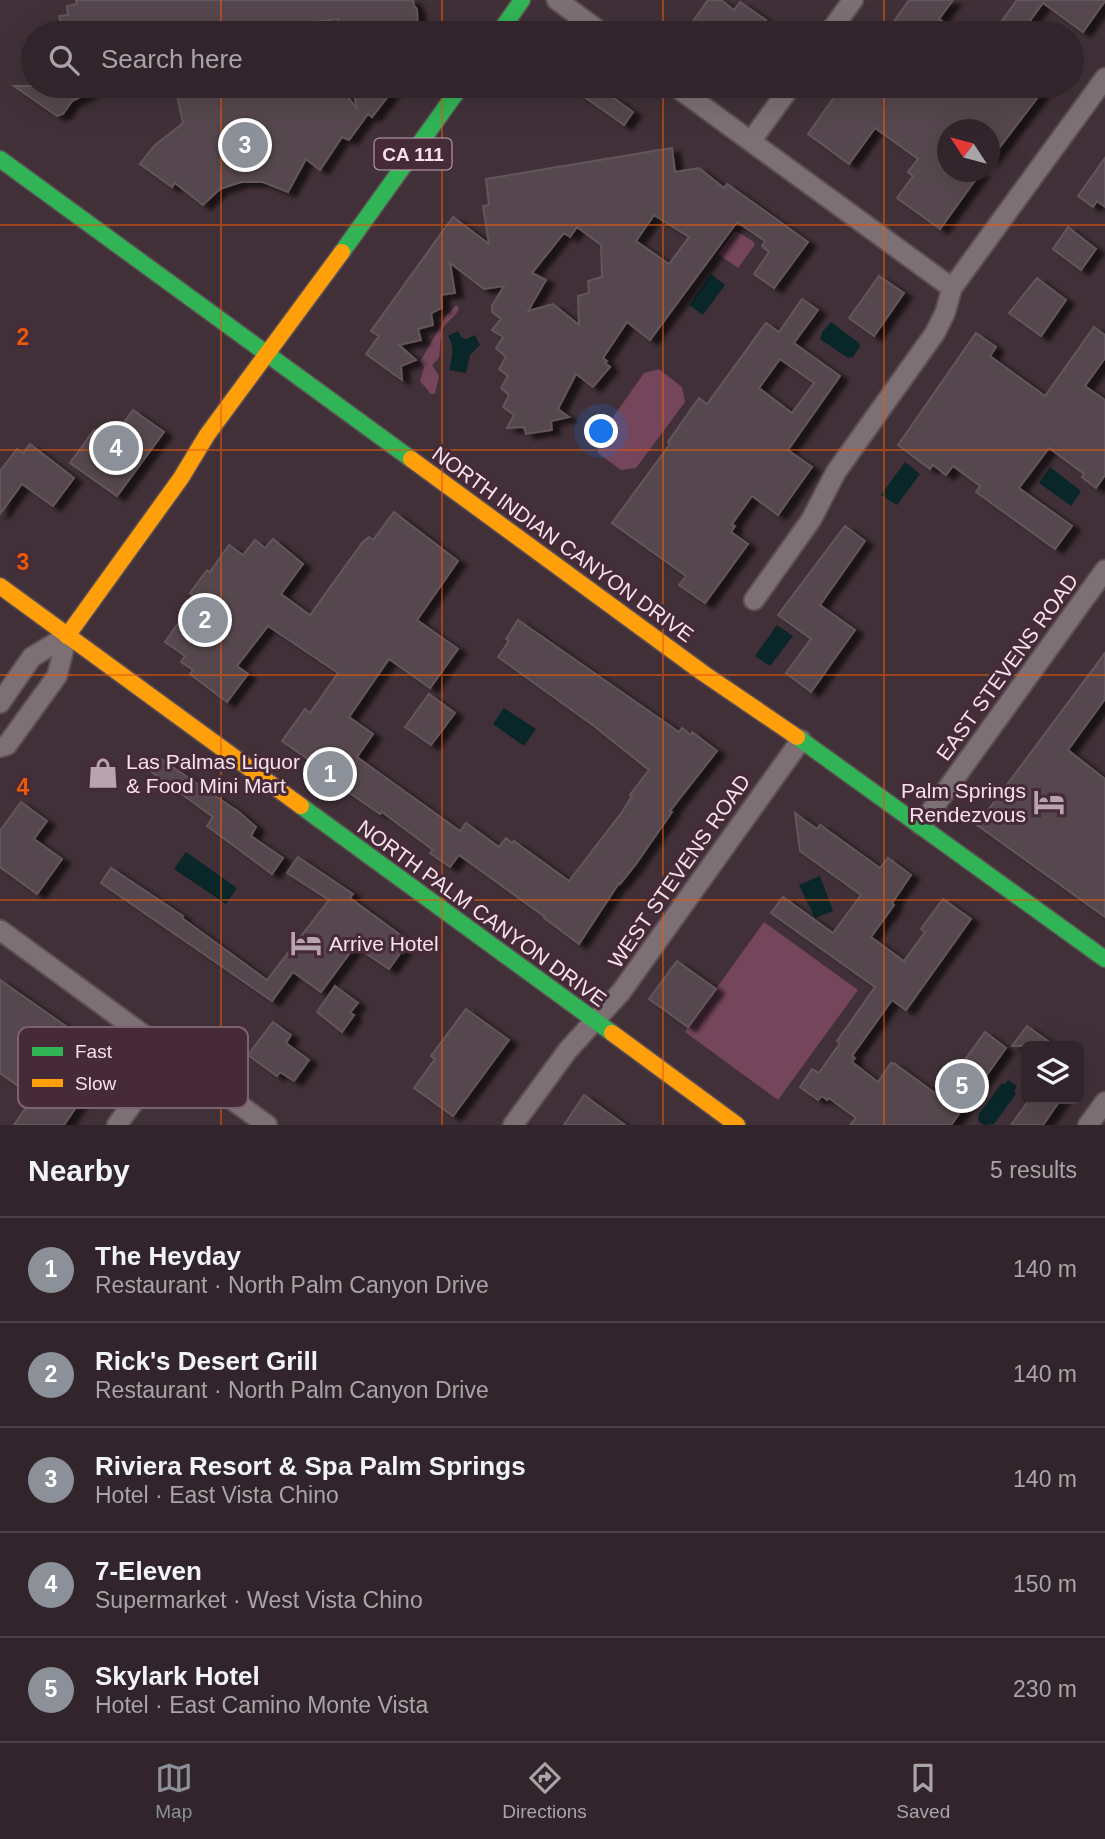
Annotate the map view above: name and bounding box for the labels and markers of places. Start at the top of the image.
pin: 3 [222,119,268,171]
pin: 4 [93,422,139,474]
pin: 2 [182,594,228,646]
pin: 1 [307,748,353,800]
place label: Las Palmas Liquor & Food Mini Mart [126,750,300,797]
shop icon: Las Palmas Liquor & Food Mini Mart [86,756,120,790]
place label: Palm Springs Rendezvous [901,779,1026,826]
hotel icon: Palm Springs Rendezvous [1032,785,1066,819]
hotel icon: Arrive Hotel [289,926,323,960]
place label: Arrive Hotel [329,932,439,955]
pin: 5 [939,1060,985,1112]

